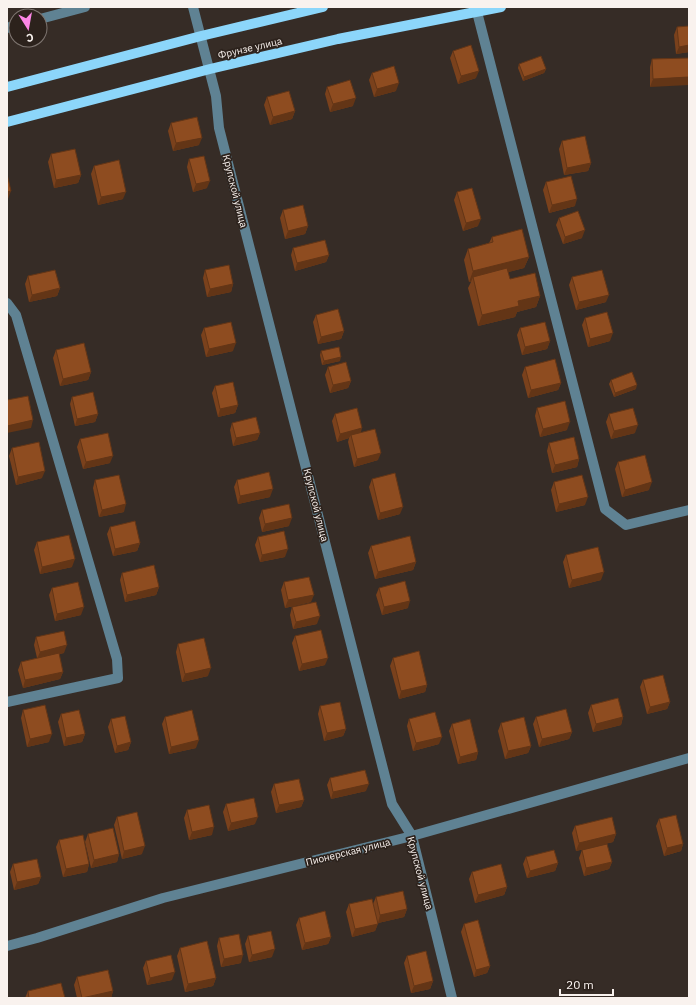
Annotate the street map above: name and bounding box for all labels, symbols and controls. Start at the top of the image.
north arrow [8,8,48,48]
text: С [25,30,35,45]
street label: Фрунзе улица [217,34,284,62]
street label: Крупской улица [220,153,251,230]
street label: Крупской улица [301,467,332,544]
street label: Пионерская улица [304,835,392,869]
street label: Крупской улица [404,835,436,912]
scale bar [560,971,613,997]
text: 20 m [566,977,594,992]

